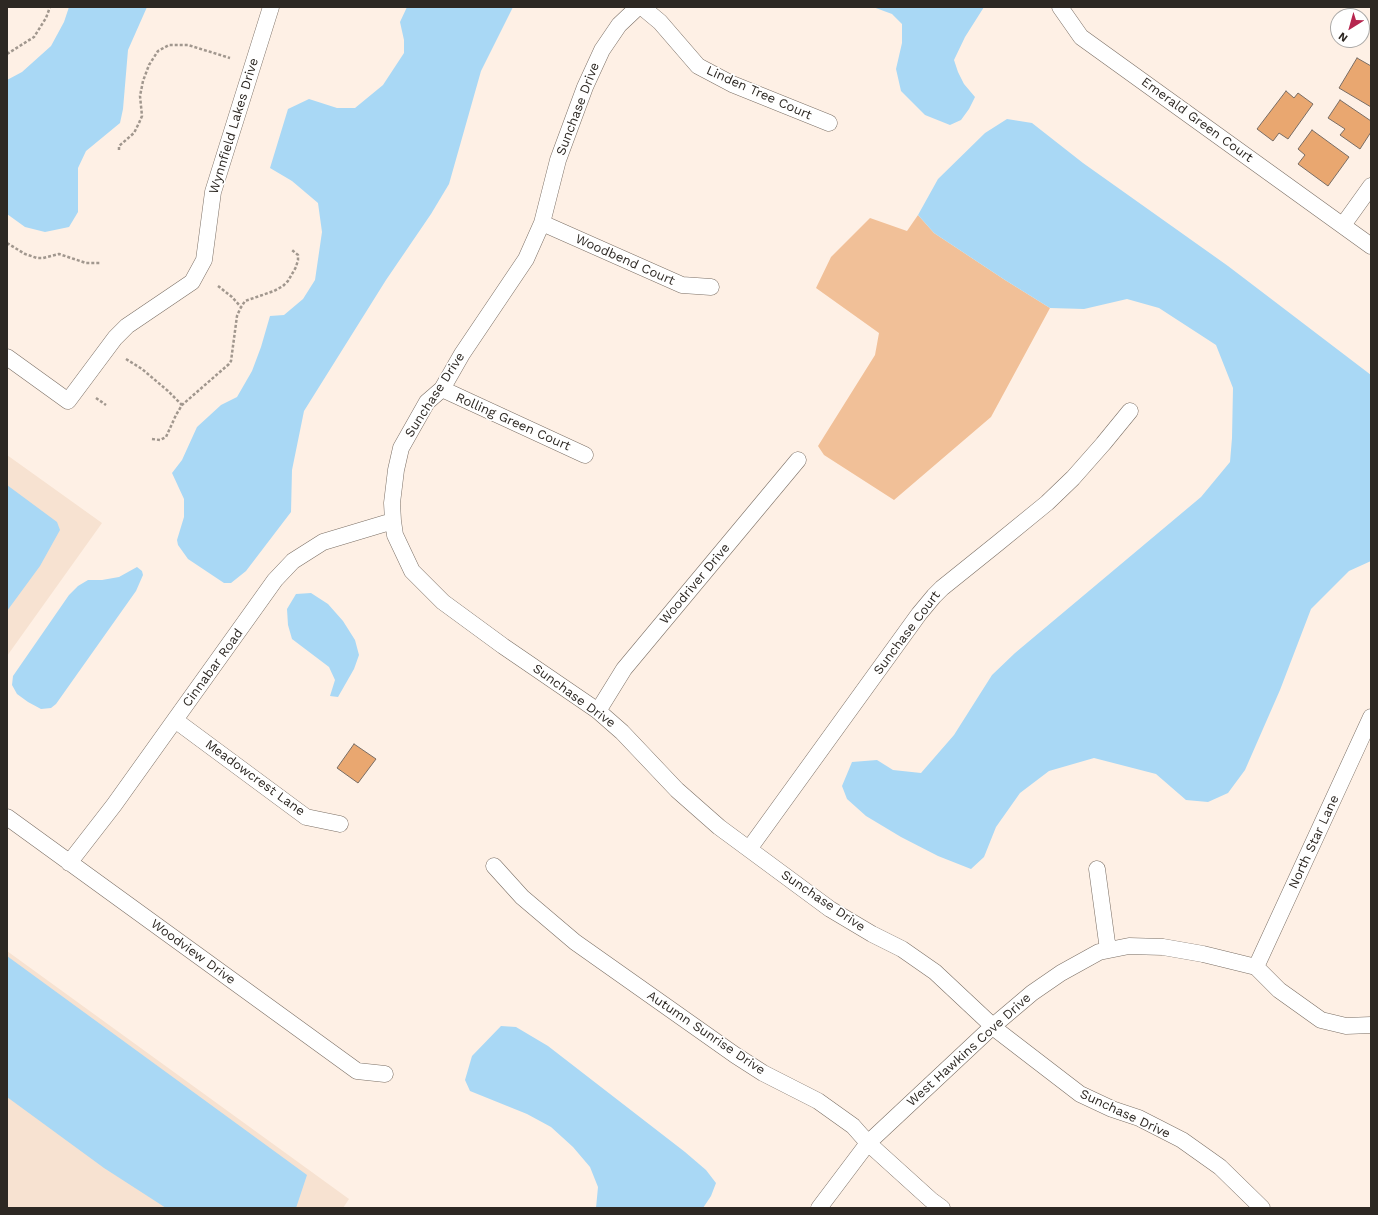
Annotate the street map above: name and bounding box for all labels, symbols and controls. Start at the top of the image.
north arrow [1330,8,1370,48]
text: N [1336,30,1350,45]
street label: Wynnfield Lakes Drive [206,56,262,196]
street label: Sunchase Drive [553,60,603,158]
street label: Linden Tree Court [704,63,814,123]
street label: Emerald Green Court [1138,74,1256,166]
street label: Woodbend Court [573,231,677,289]
street label: Sunchase Drive [402,350,468,440]
street label: Rolling Green Court [453,390,573,454]
street label: Woodriver Drive [657,540,733,628]
street label: Sunchase Court [870,588,944,678]
street label: Cinnabar Road [179,626,247,710]
street label: Sunchase Drive [530,661,618,731]
street label: Meadowcrest Lane [202,737,308,819]
street label: North Star Lane [1285,793,1343,891]
street label: Sunchase Drive [778,867,868,935]
street label: Woodview Drive [148,916,238,988]
street label: Autumn Sunrise Drive [644,988,768,1078]
street label: West Hawkins Cove Drive [904,990,1034,1110]
street label: Sunchase Drive [1077,1086,1173,1142]

